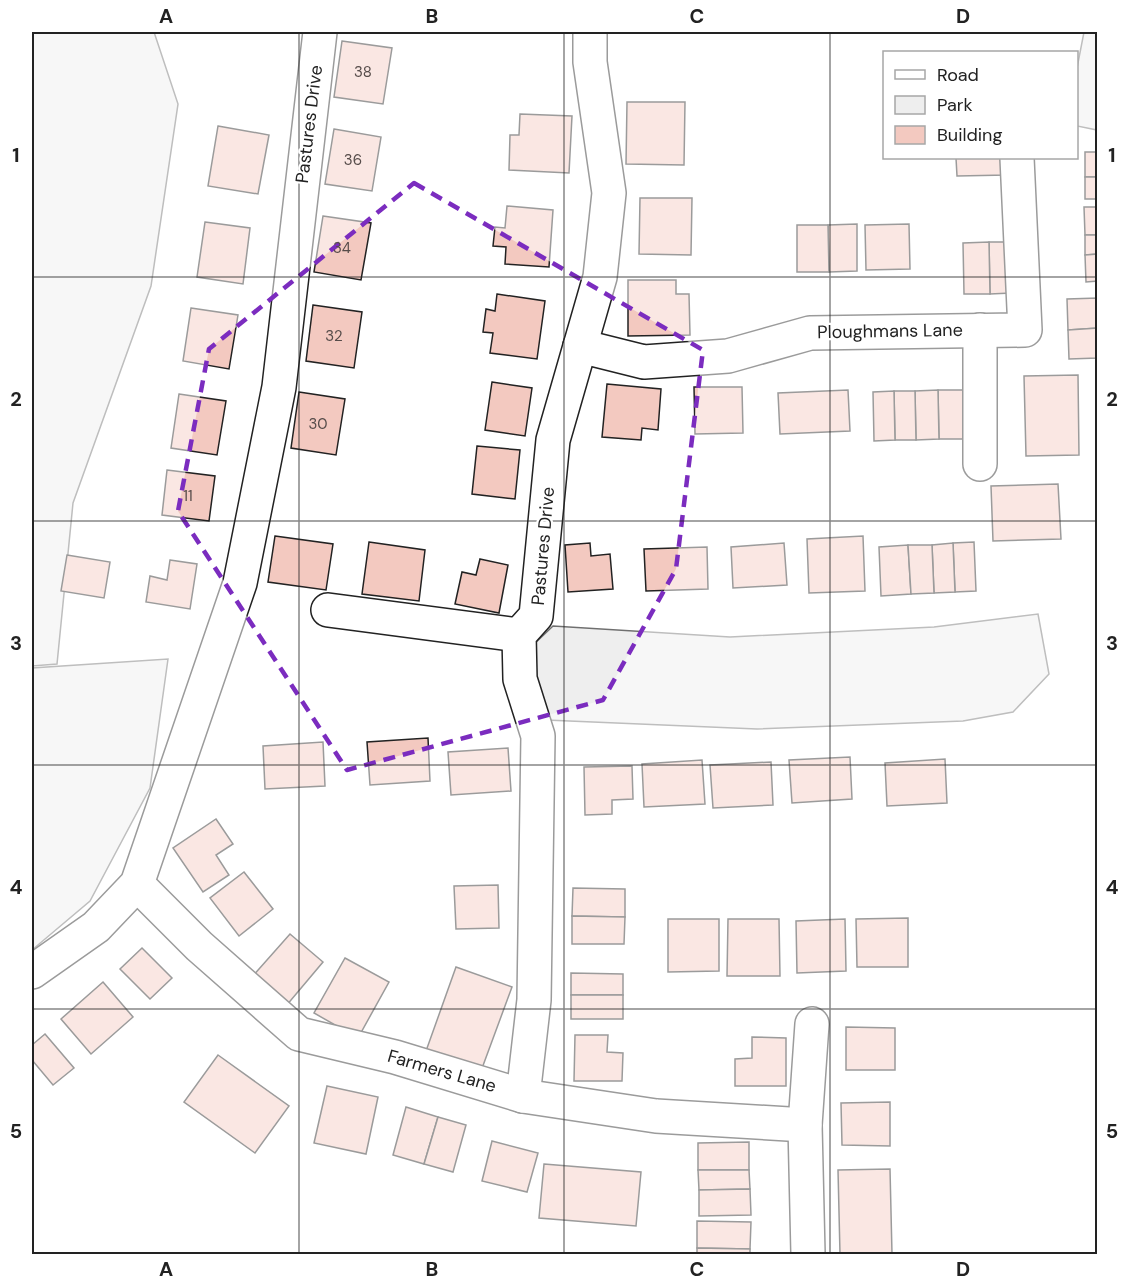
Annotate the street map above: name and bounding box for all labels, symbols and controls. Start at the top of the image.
text: A [159,3,173,29]
text: B [426,3,438,29]
text: C [690,3,704,29]
text: D [956,3,970,29]
legend [883,51,1078,159]
house number: 38 [354,62,372,82]
text: Road [937,63,979,87]
street label: Pastures Drive [290,64,328,184]
text: Park [937,93,973,117]
text: Building [937,123,1002,147]
text: 1 [12,142,20,168]
text: 1 [1108,142,1116,168]
house number: 36 [344,150,362,170]
house number: 34 [333,238,351,258]
street label: Ploughmans Lane [817,318,963,344]
house number: 32 [325,326,343,346]
text: 2 [10,386,22,412]
text: 2 [1106,386,1118,412]
house number: 30 [308,414,328,434]
house number: 11 [183,486,193,506]
street label: Pastures Drive [526,486,560,606]
text: 3 [10,630,22,656]
text: 3 [1106,630,1118,656]
text: 4 [10,874,23,900]
text: 4 [1106,874,1119,900]
street label: Farmers Lane [385,1044,499,1098]
text: 5 [10,1118,22,1144]
text: 5 [1106,1118,1118,1144]
text: A [159,1256,173,1282]
text: B [426,1256,438,1282]
text: C [690,1256,704,1282]
text: D [956,1256,970,1282]

